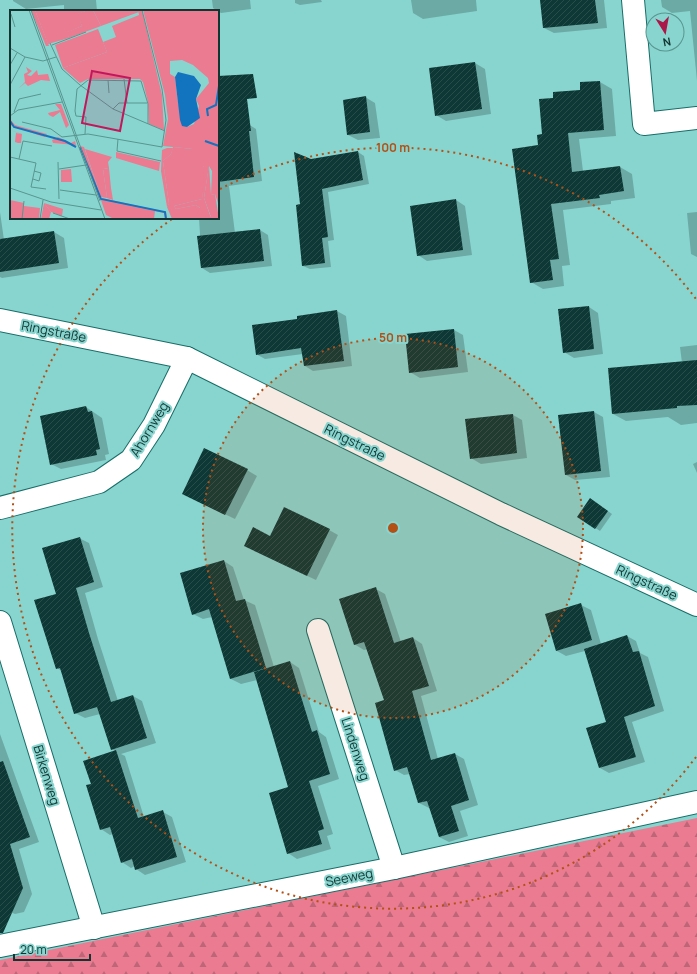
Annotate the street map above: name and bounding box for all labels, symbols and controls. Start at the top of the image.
inset map [10,10,219,219]
north arrow [645,12,685,52]
text: N [662,34,672,50]
text: 100 m [376,139,410,156]
street label: Ringstraße [20,316,88,346]
text: 50 m [379,329,407,346]
street label: Ahornweg [126,398,172,460]
street label: Ringstraße [322,420,389,465]
centre of rings [386,521,400,535]
street label: Ringstraße [613,560,681,604]
street label: Lindenweg [337,715,375,783]
street label: Birkenweg [29,743,65,807]
street label: Seeweg [324,864,374,890]
scale bar [14,936,90,962]
text: 20 m [20,941,47,958]

